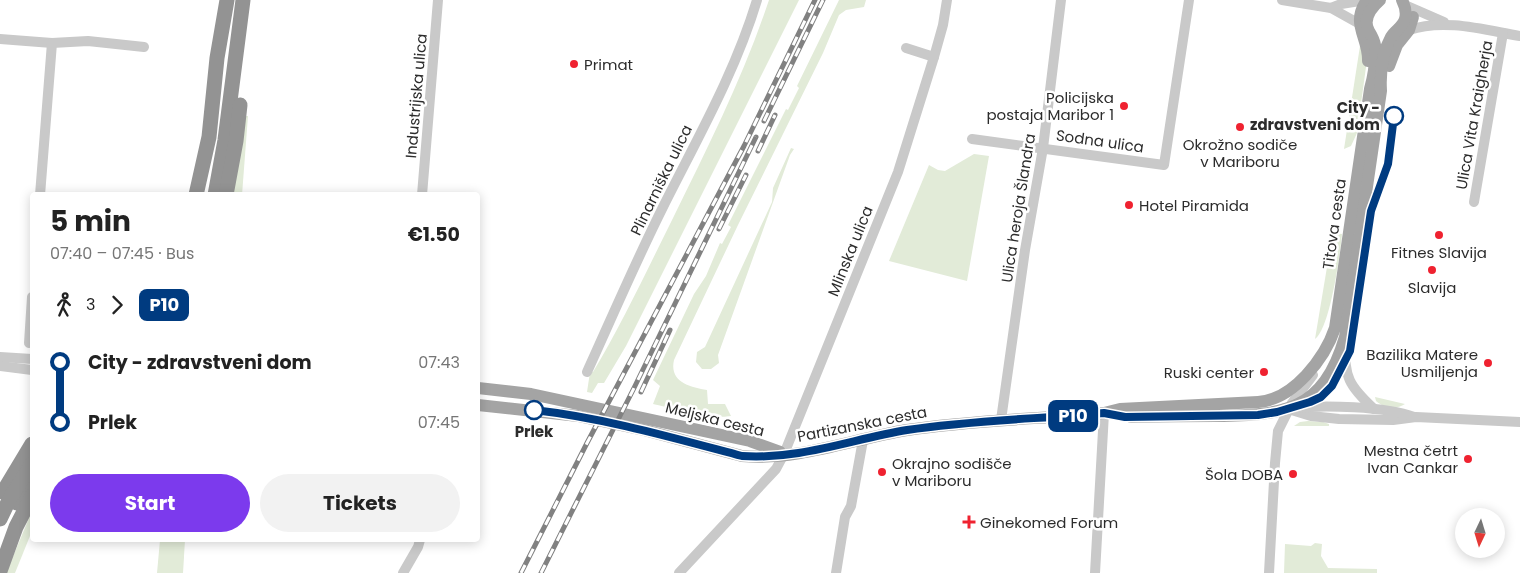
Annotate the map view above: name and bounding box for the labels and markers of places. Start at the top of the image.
place label: Primat [584,54,633,75]
marker: Primat [568,58,580,70]
place label: Policijska postaja Maribor 1 [986,87,1114,125]
place label: City - zdravstveni dom [1250,97,1380,135]
marker: Policijska postaja Maribor 1 [1118,100,1130,112]
marker: City - zdravstveni dom [1384,106,1404,126]
marker: Okrožno sodiče v Mariboru [1234,121,1246,133]
place label: Okrožno sodiče v Mariboru [1183,134,1297,172]
place label: Hotel Piramida [1139,195,1249,216]
marker: Hotel Piramida [1123,199,1135,211]
marker: Fitnes Slavija [1433,229,1445,241]
place label: Fitnes Slavija [1391,242,1487,263]
marker: Slavija [1426,264,1438,276]
place label: Slavija [1408,277,1456,298]
place label: Bazilika Matere Usmiljenja [1366,344,1478,382]
marker: Bazilika Matere Usmiljenja [1482,357,1494,369]
place label: Ruski center [1164,362,1254,383]
marker: Ruski center [1258,366,1270,378]
marker: Prlek [524,400,544,420]
place label: Prlek [515,421,554,442]
place label: Mestna četrt Ivan Cankar [1364,440,1458,478]
place label: Okrajno sodišče v Mariboru [892,453,1012,491]
marker: Mestna četrt Ivan Cankar [1462,453,1474,465]
place label: Šola DOBA [1205,464,1283,485]
marker: Okrajno sodišče v Mariboru [876,466,888,478]
marker: Šola DOBA [1287,468,1299,480]
place label: Ginekomed Forum [980,512,1118,533]
marker: Ginekomed Forum [962,515,976,529]

